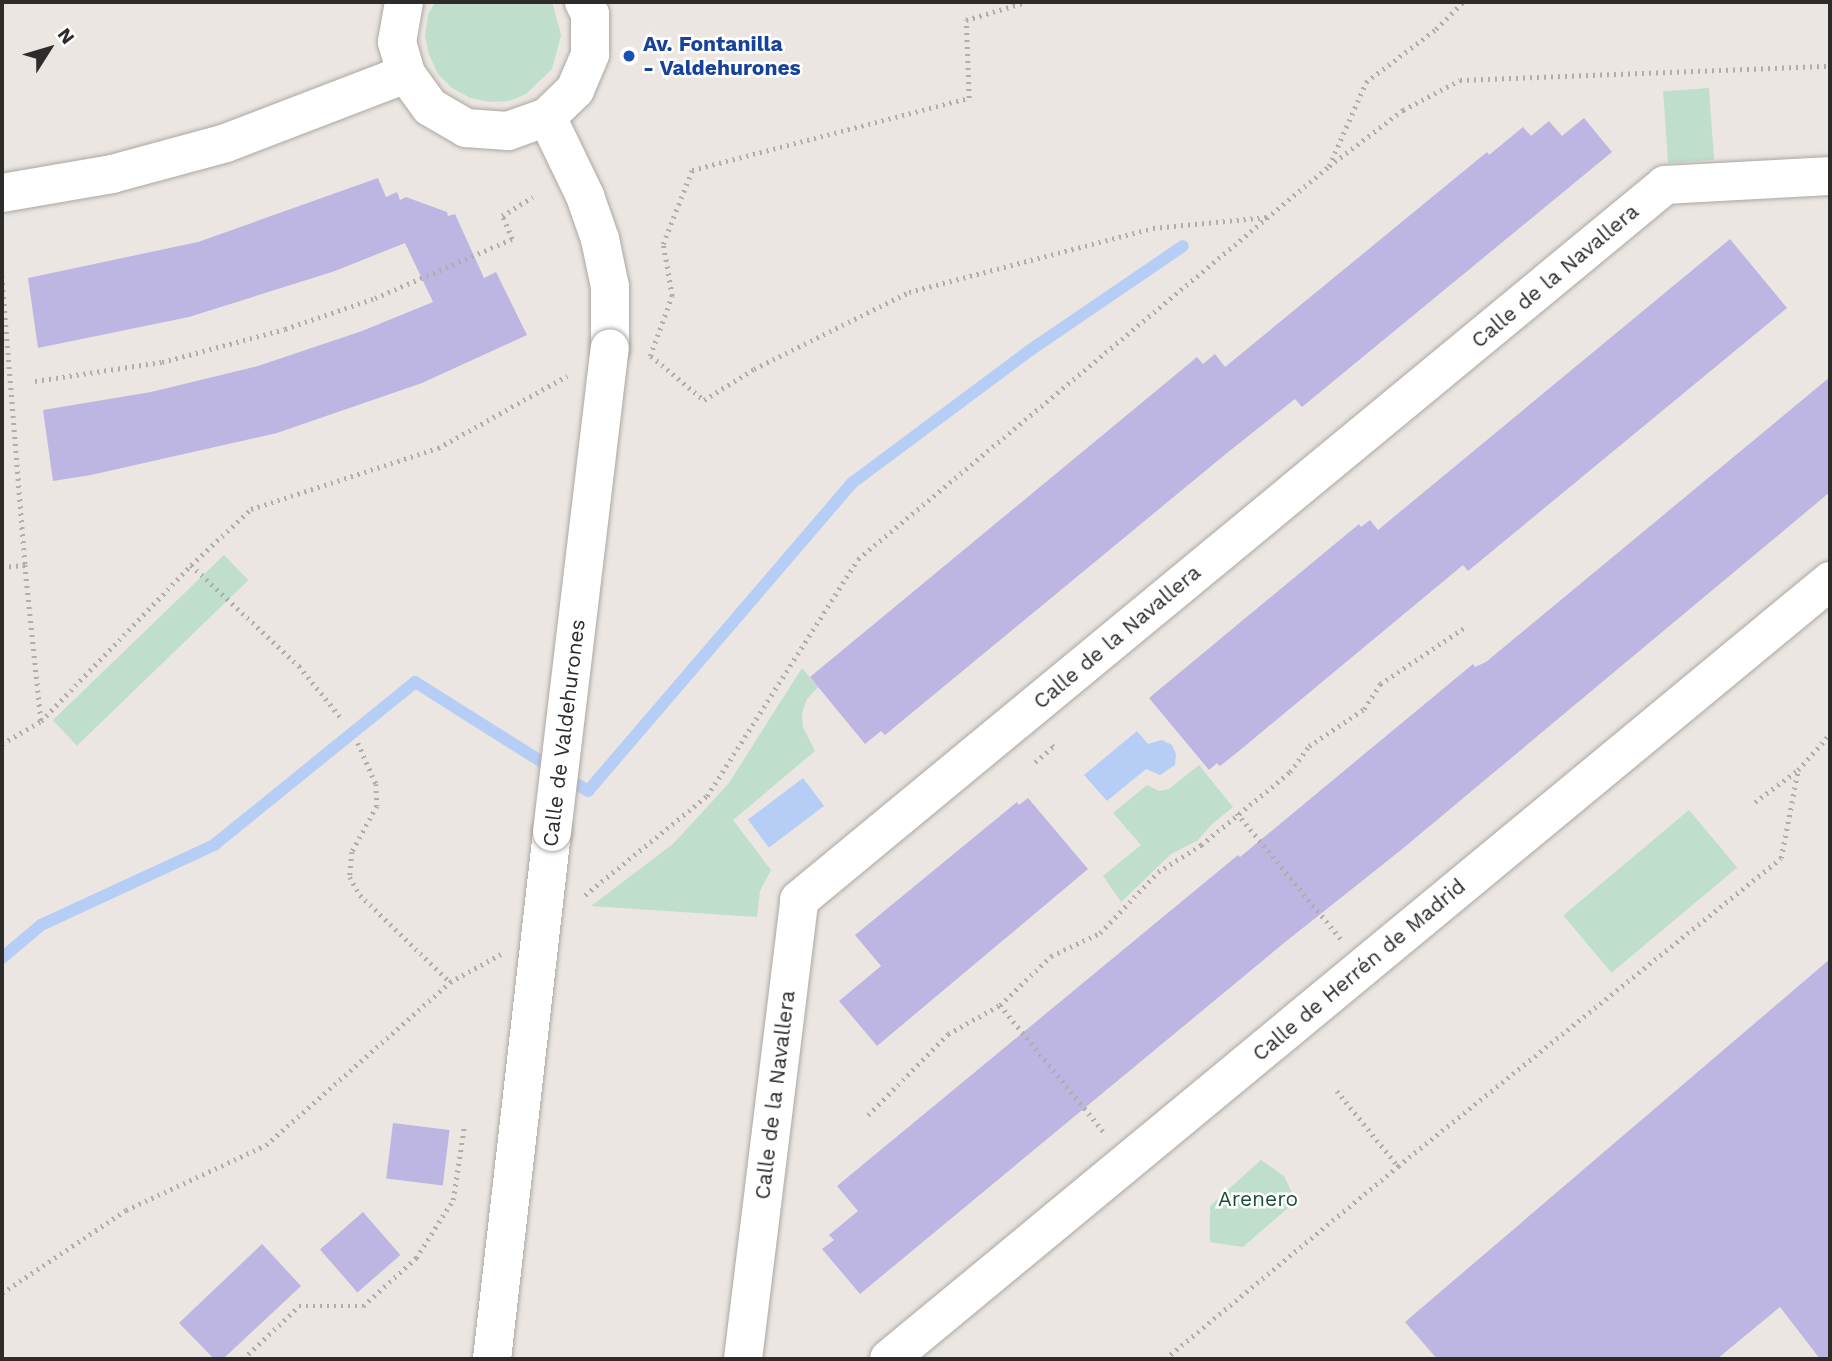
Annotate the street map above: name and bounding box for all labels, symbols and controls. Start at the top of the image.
north arrow [14,14,84,84]
text: N [53,24,80,49]
place label: Av. Fontanilla - Valdehurones [643,31,801,81]
marker: Av. Fontanilla - Valdehurones [621,48,637,64]
street label: Calle de la Navallera [1466,199,1644,353]
street label: Calle de la Navallera [1028,560,1206,714]
street label: Calle de Valdehurones [537,617,591,849]
street label: Calle de Herrén de Madrid [1248,874,1470,1066]
street label: Calle de la Navallera [750,989,800,1201]
park label: Arenero [1218,1186,1298,1212]

